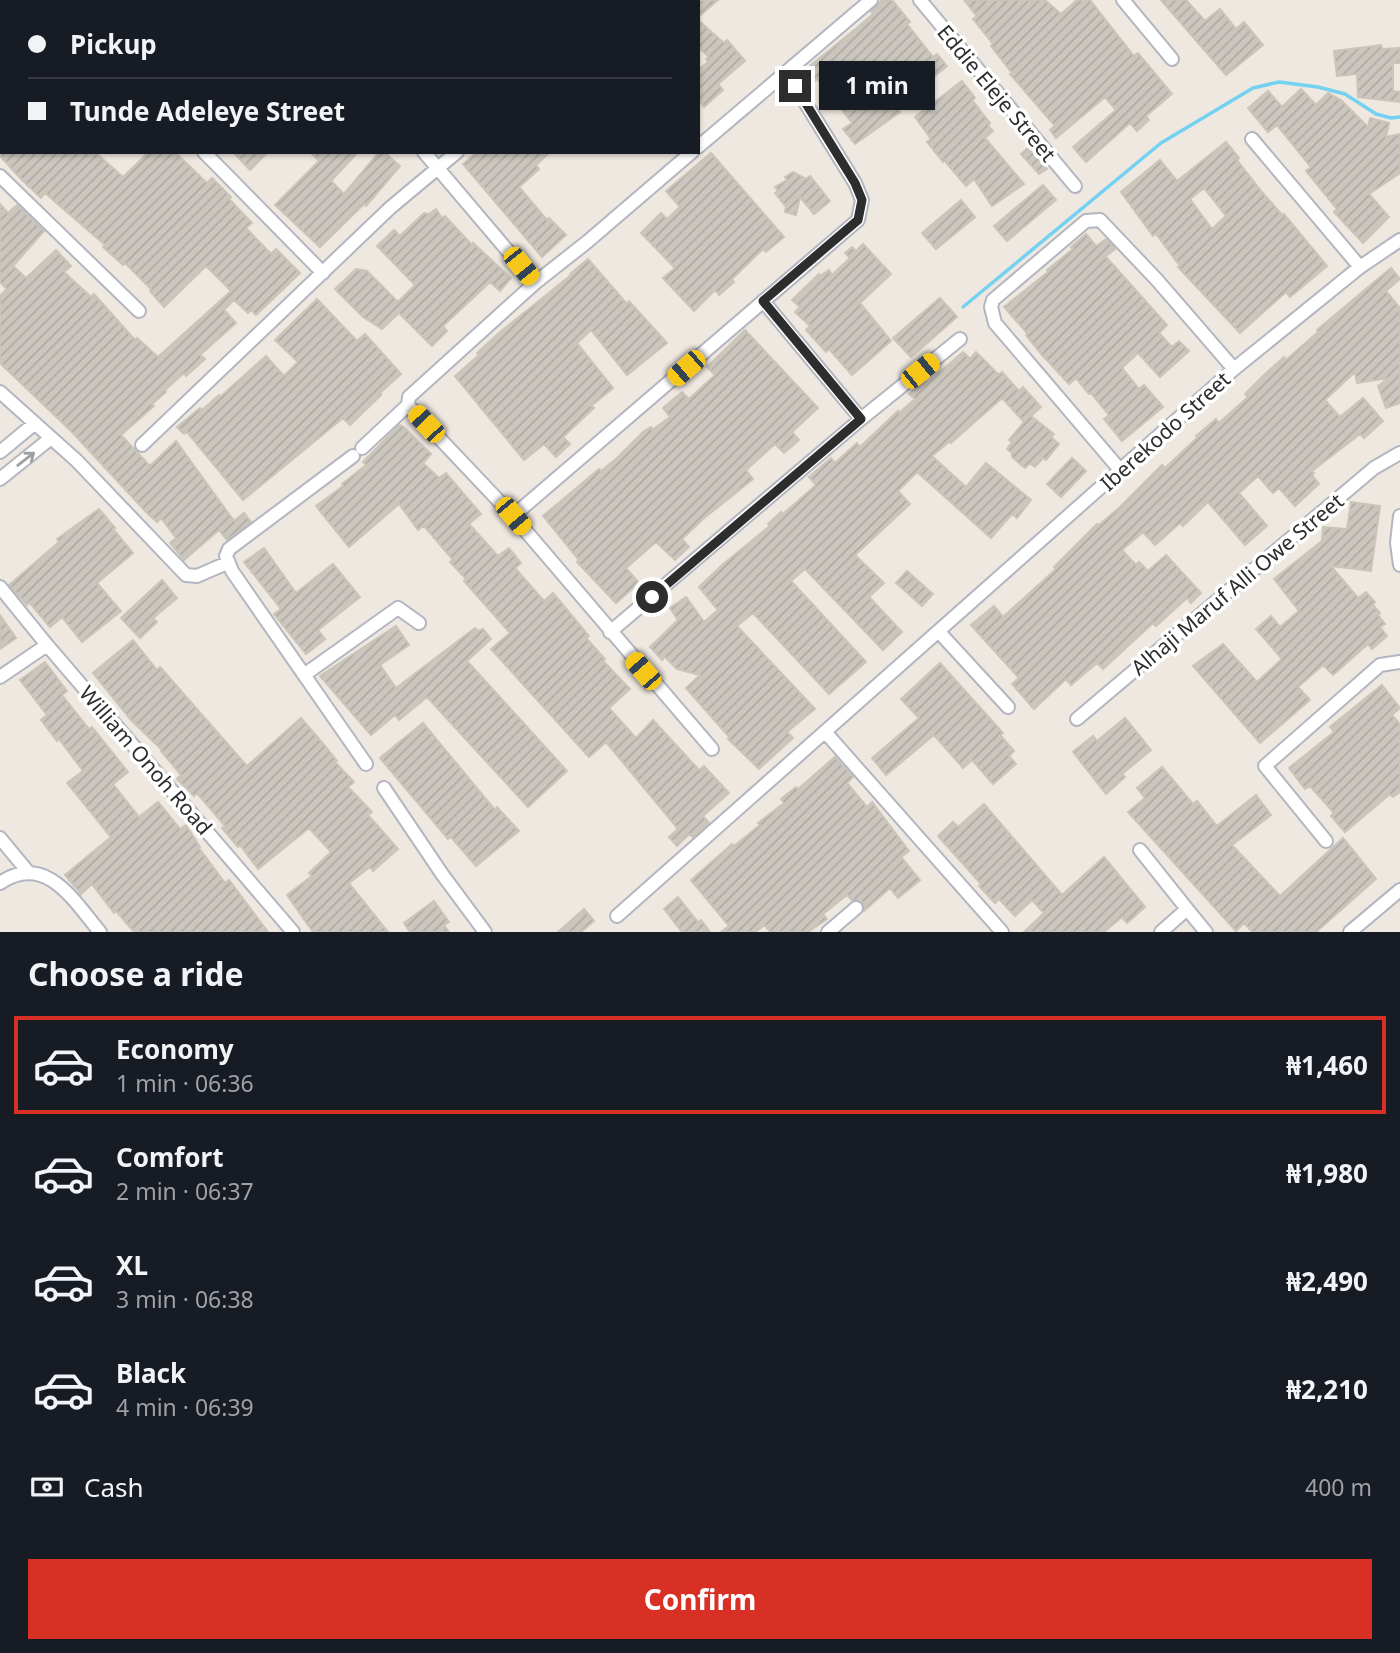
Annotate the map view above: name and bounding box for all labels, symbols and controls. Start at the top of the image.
street label: Eddie Eleje Street [931,19,1063,168]
text: Pickup [70,26,157,62]
callout: 1 min [820,62,935,110]
text: 1 min [845,69,909,101]
route end [779,70,811,102]
text: Tunde Adeleye Street [70,93,345,129]
car [500,243,543,289]
car [664,346,709,390]
car [898,350,943,392]
street label: Iberekodo Street [1094,365,1236,497]
car [404,401,449,447]
one-way arrow [16,451,34,466]
street label: Alhaji Maruf Alli Owe Street [1125,487,1349,681]
car [492,493,535,539]
route start [636,581,668,613]
car [622,648,665,694]
street label: William Onoh Road [73,679,219,841]
text: Choose a ride [28,952,244,995]
text: Economy [116,1031,234,1067]
icon: car [32,1034,95,1097]
text: ₦1,460 [1286,1047,1368,1083]
text: 1 min · 06:36 [116,1067,254,1099]
text: Comfort [116,1139,224,1175]
icon: car [32,1142,95,1205]
text: ₦1,980 [1286,1155,1368,1191]
text: 2 min · 06:37 [116,1175,254,1207]
text: XL [116,1247,148,1283]
icon: car [32,1250,95,1313]
text: ₦2,490 [1286,1263,1368,1299]
text: 3 min · 06:38 [116,1283,254,1315]
text: Black [116,1355,186,1391]
icon: car [32,1358,95,1421]
text: ₦2,210 [1286,1371,1368,1407]
text: 4 min · 06:39 [116,1391,254,1423]
icon: cash [28,1468,66,1506]
text: Cash [84,1469,144,1505]
text: 400 m [1305,1471,1372,1503]
button: Confirm [28,1559,1372,1639]

